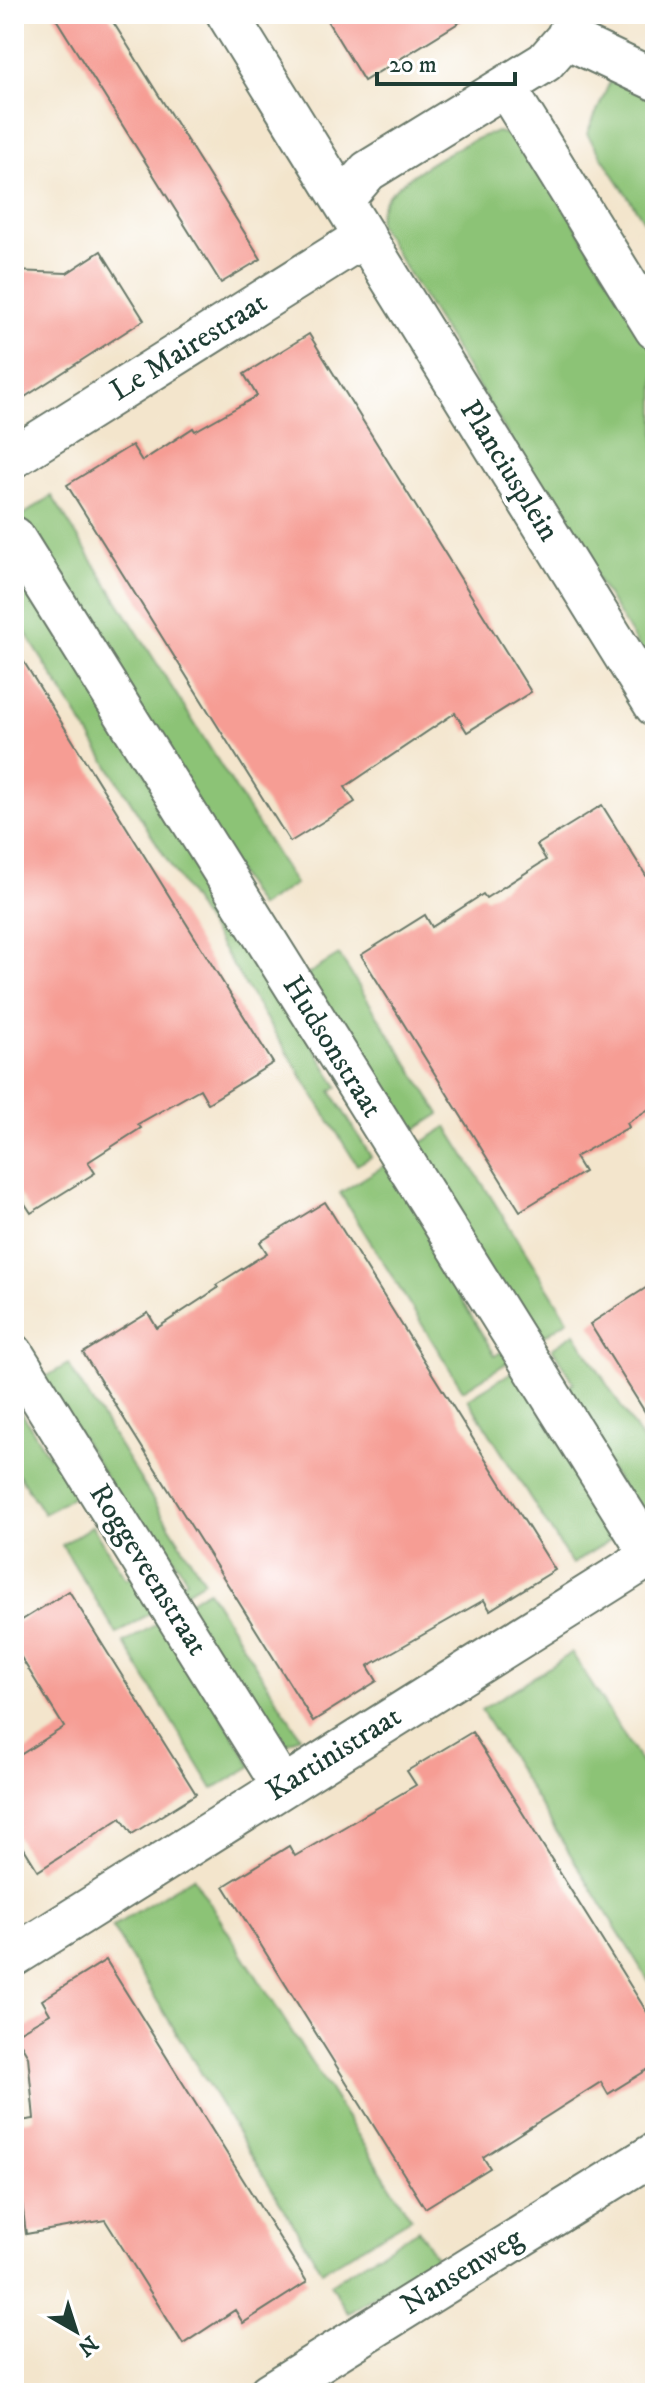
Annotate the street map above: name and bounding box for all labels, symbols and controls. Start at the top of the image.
scale bar [377,36,515,86]
text: 20 m [389,50,437,80]
street label: Le Mairestraat [104,284,274,410]
street label: Planciusplein [451,394,567,549]
street label: Hudsonstraat [274,969,390,1125]
street label: Roggeveenstraat [80,1477,216,1663]
street label: Kartinistraat [260,1698,408,1810]
street label: Nansenweg [394,2220,530,2324]
north arrow [36,2291,116,2371]
text: N [72,2329,103,2362]

